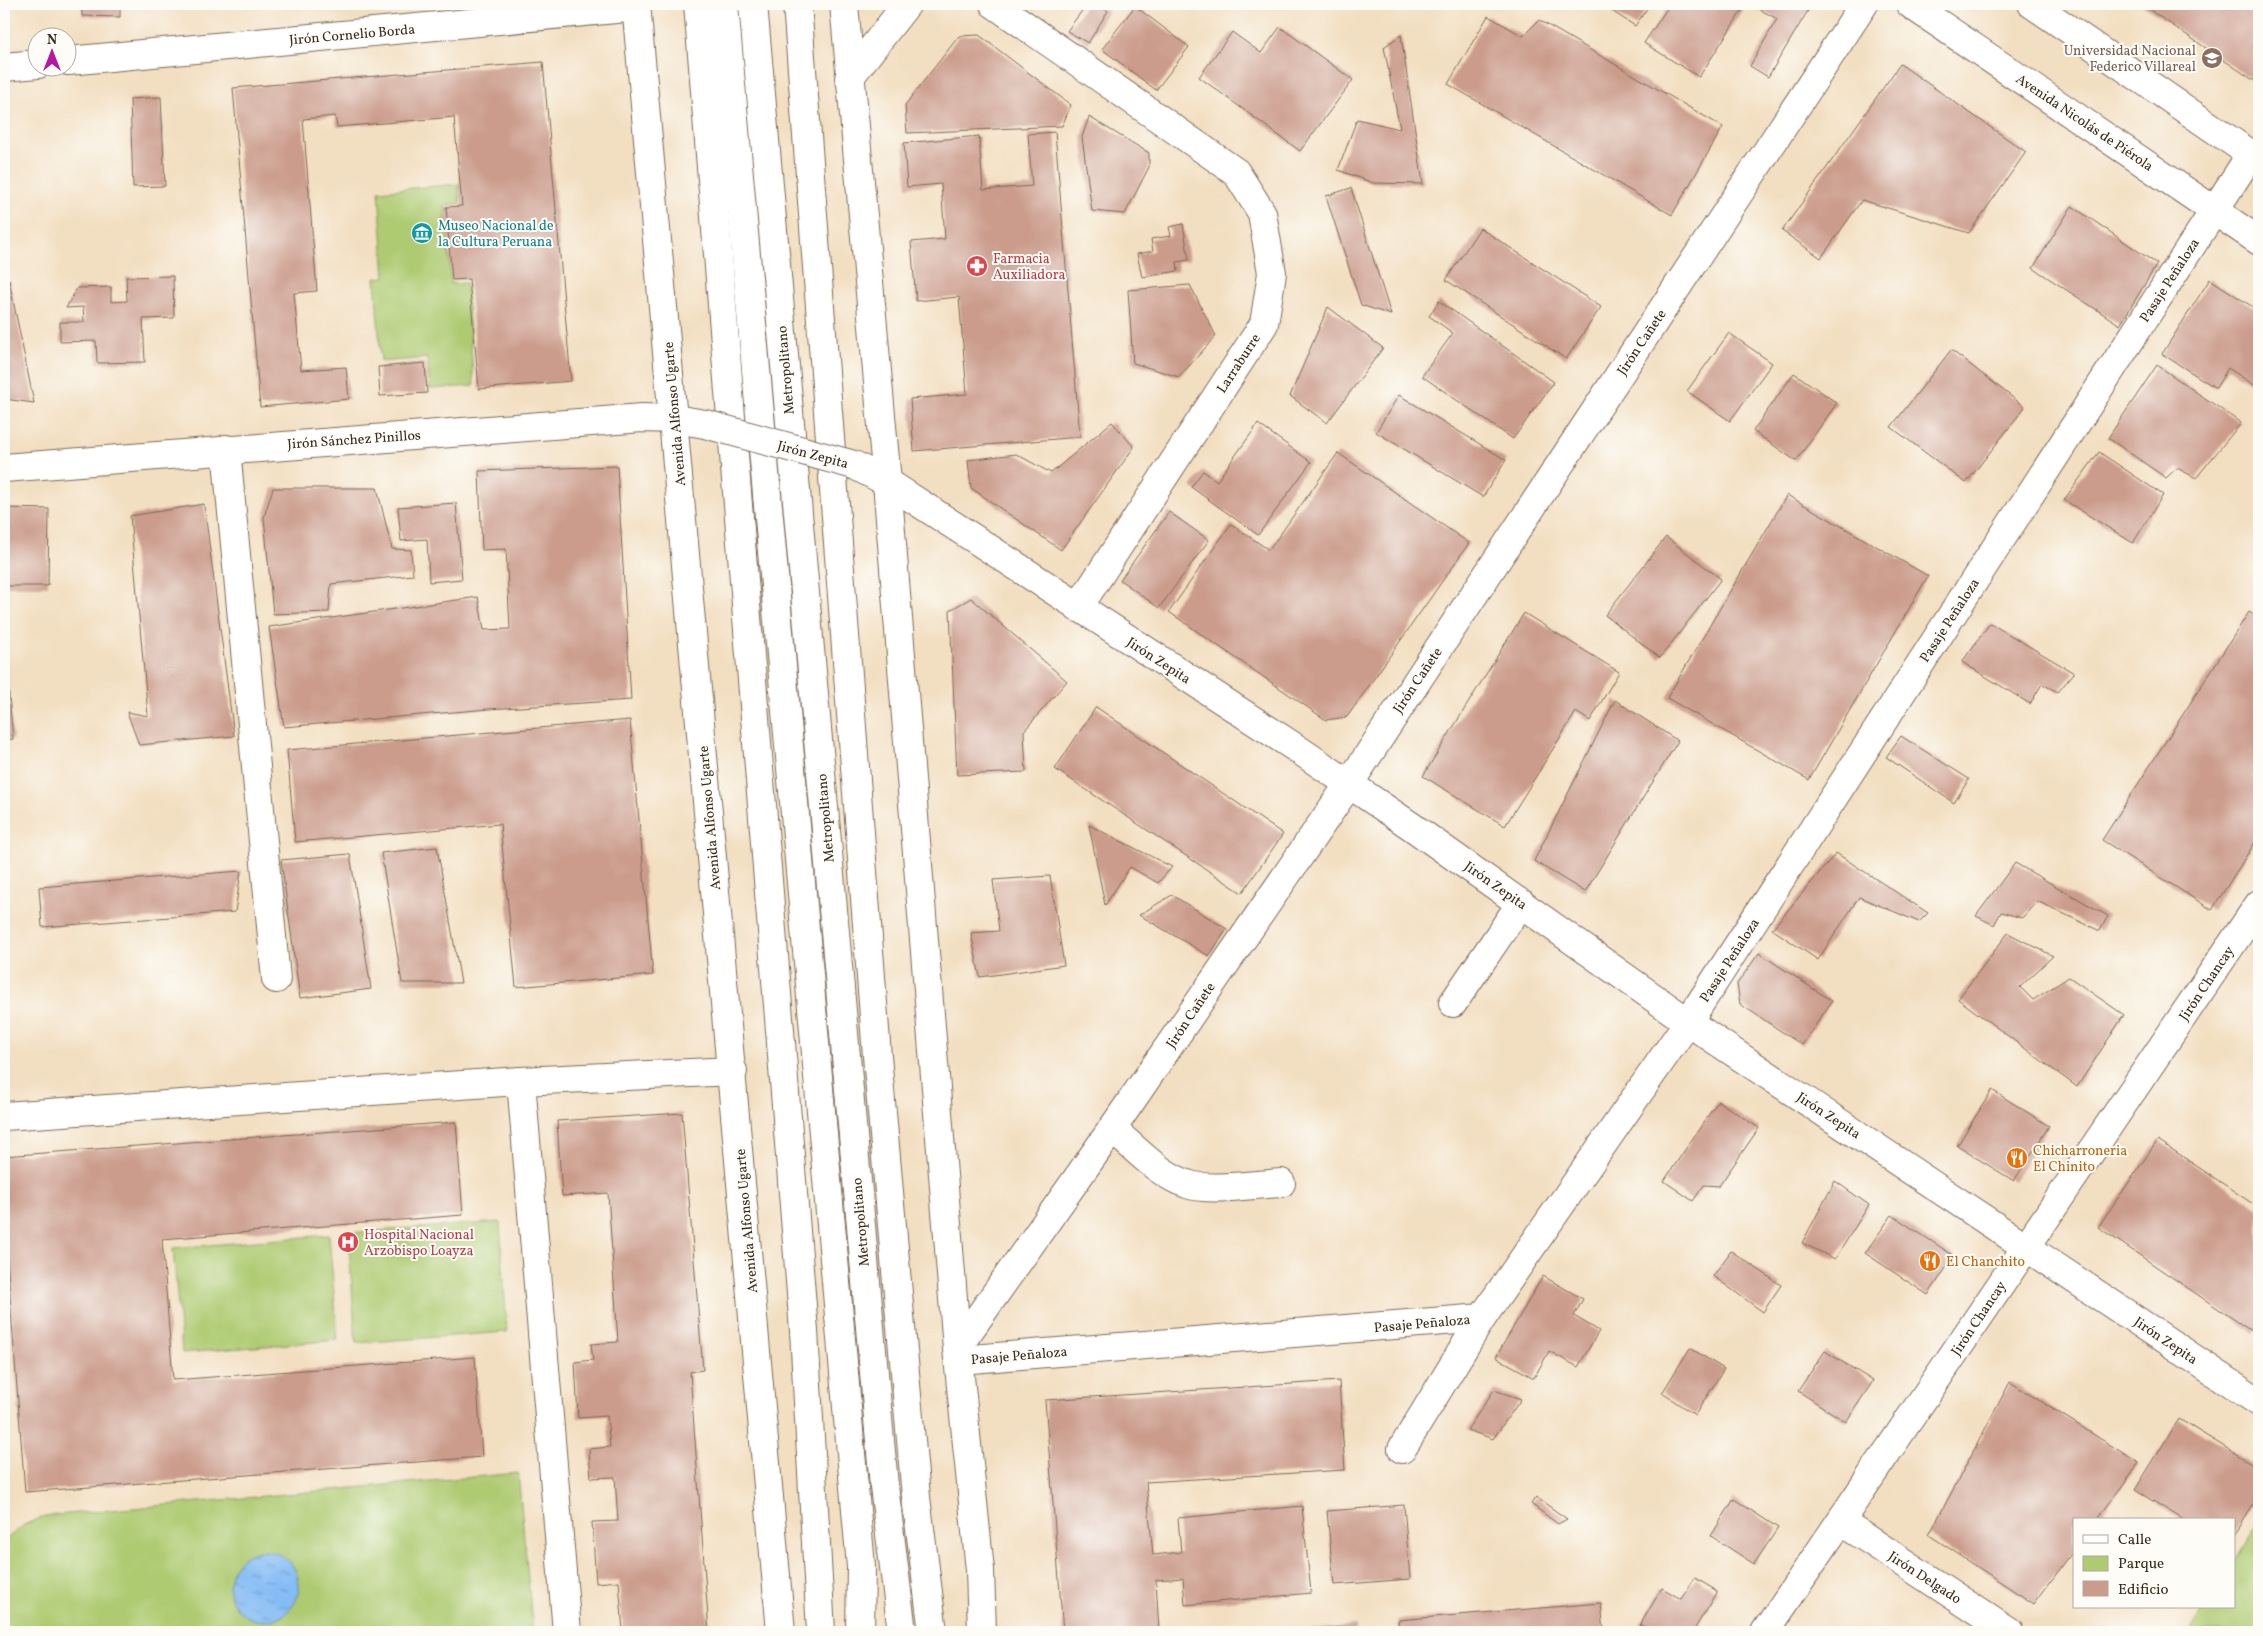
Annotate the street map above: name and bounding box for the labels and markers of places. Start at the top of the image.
place label: Universidad Nacional Federico Villareal [2064,42,2196,77]
school or university icon: Universidad Nacional Federico Villareal [2200,46,2224,70]
place label: Museo Nacional de la Cultura Peruana [438,217,554,252]
museum icon: Museo Nacional de la Cultura Peruana [410,221,434,245]
place label: Farmacia Auxiliadora [993,250,1066,285]
pharmacy icon: Farmacia Auxiliadora [965,254,989,278]
place label: Chicharroneria El Chinito [2033,1142,2127,1177]
restaurant icon: Chicharroneria El Chinito [2005,1146,2029,1170]
place label: Hospital Nacional Arzobispo Loayza [364,1226,474,1261]
hospital icon: Hospital Nacional Arzobispo Loayza [336,1230,360,1254]
restaurant icon: El Chanchito [1918,1249,1942,1273]
place label: El Chanchito [1946,1253,2025,1272]

